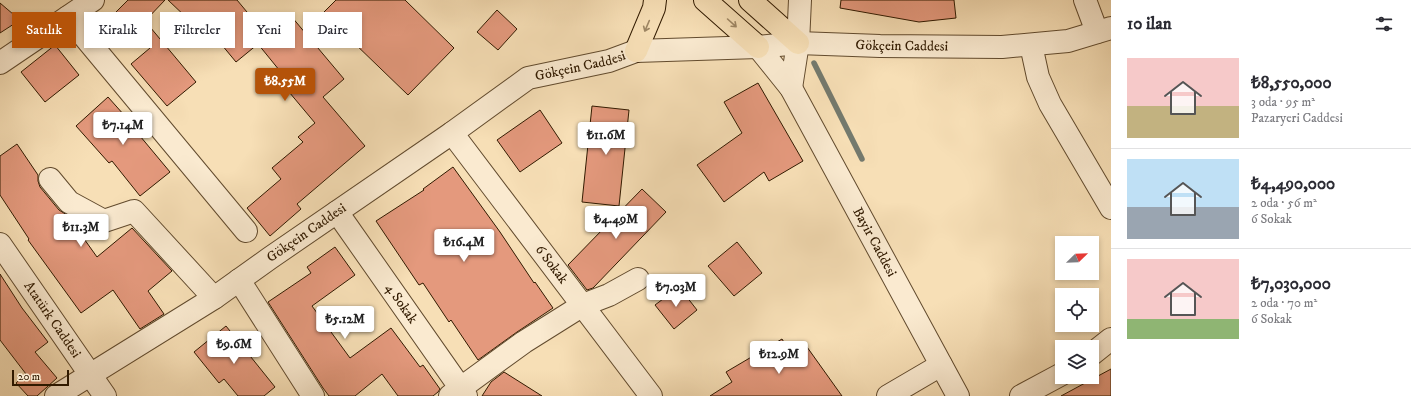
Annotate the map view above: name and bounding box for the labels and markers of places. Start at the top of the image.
pin: ₺8.55M [252,68,318,102]
pin: ₺7.14M [90,112,156,146]
pin: ₺11.6M [573,122,639,156]
pin: ₺4.49M [583,206,649,240]
pin: ₺11.3M [48,214,114,248]
pin: ₺16.4M [431,229,497,263]
pin: ₺7.03M [643,274,709,308]
pin: ₺5.12M [312,306,378,340]
pin: ₺9.6M [206,331,262,365]
pin: ₺12.9M [746,341,812,375]

